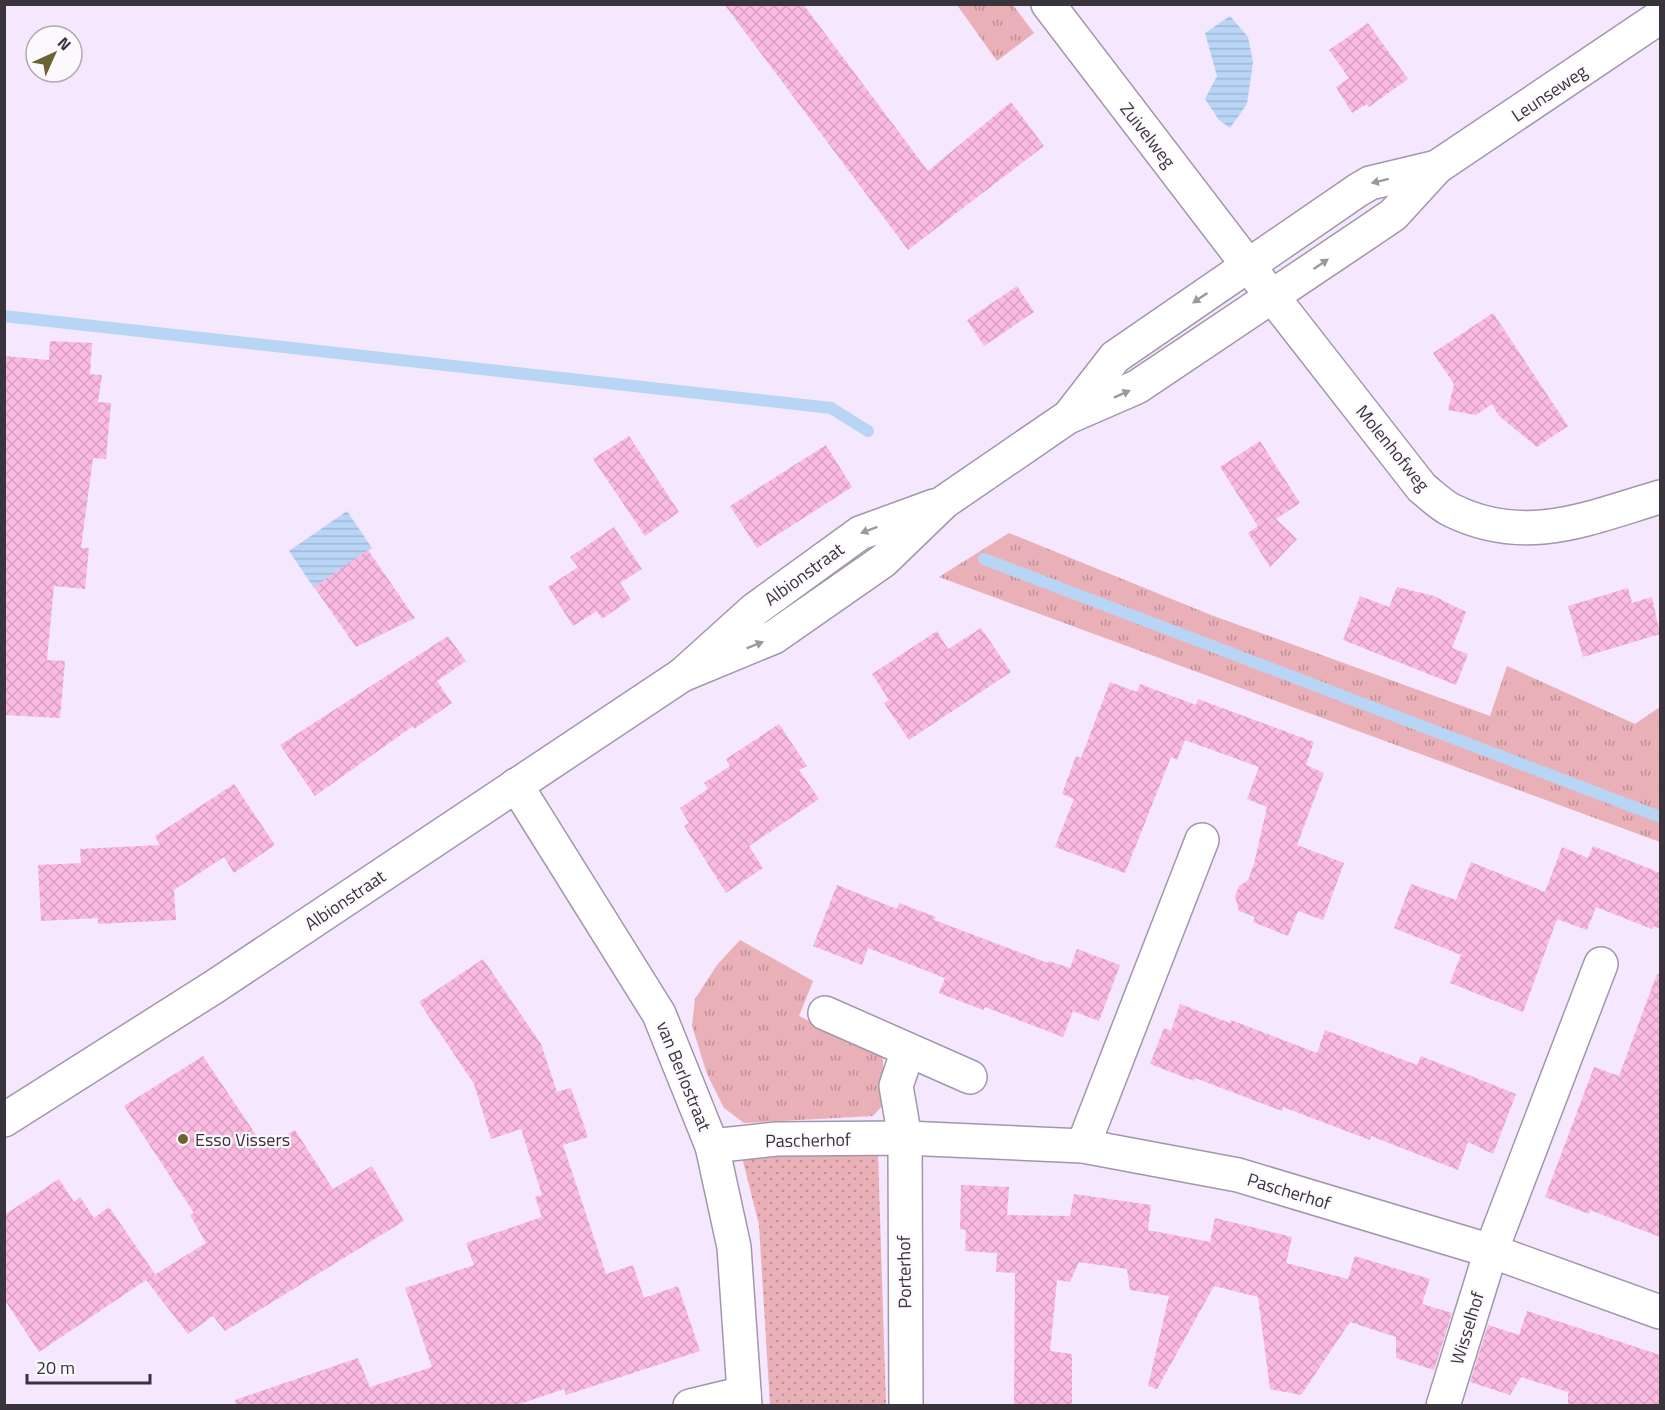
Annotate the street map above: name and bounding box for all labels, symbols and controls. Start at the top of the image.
north arrow [24,24,84,84]
text: N [52,31,77,56]
street label: Leunseweg [1506,58,1592,128]
street label: Zuivelweg [1114,96,1182,174]
one-way arrow [1371,176,1389,186]
one-way arrow [1312,258,1328,270]
one-way arrow [1191,293,1208,304]
one-way arrow [1113,389,1131,399]
street label: Molenhofweg [1350,399,1436,497]
one-way arrow [860,525,878,535]
street label: Albionstraat [759,535,850,612]
one-way arrow [747,640,765,650]
street label: Albionstraat [299,863,392,937]
street label: van Berlostraat [650,1017,719,1136]
place label: Esso Vissers [195,1126,290,1153]
street label: Pascherhof [765,1126,851,1154]
marker: Esso Vissers [176,1132,190,1146]
street label: Pascherhof [1244,1166,1334,1216]
street label: Porterhof [890,1235,918,1309]
street label: Wisselhof [1443,1288,1491,1368]
scale bar [27,1347,150,1385]
text: 20 m [36,1354,75,1381]

